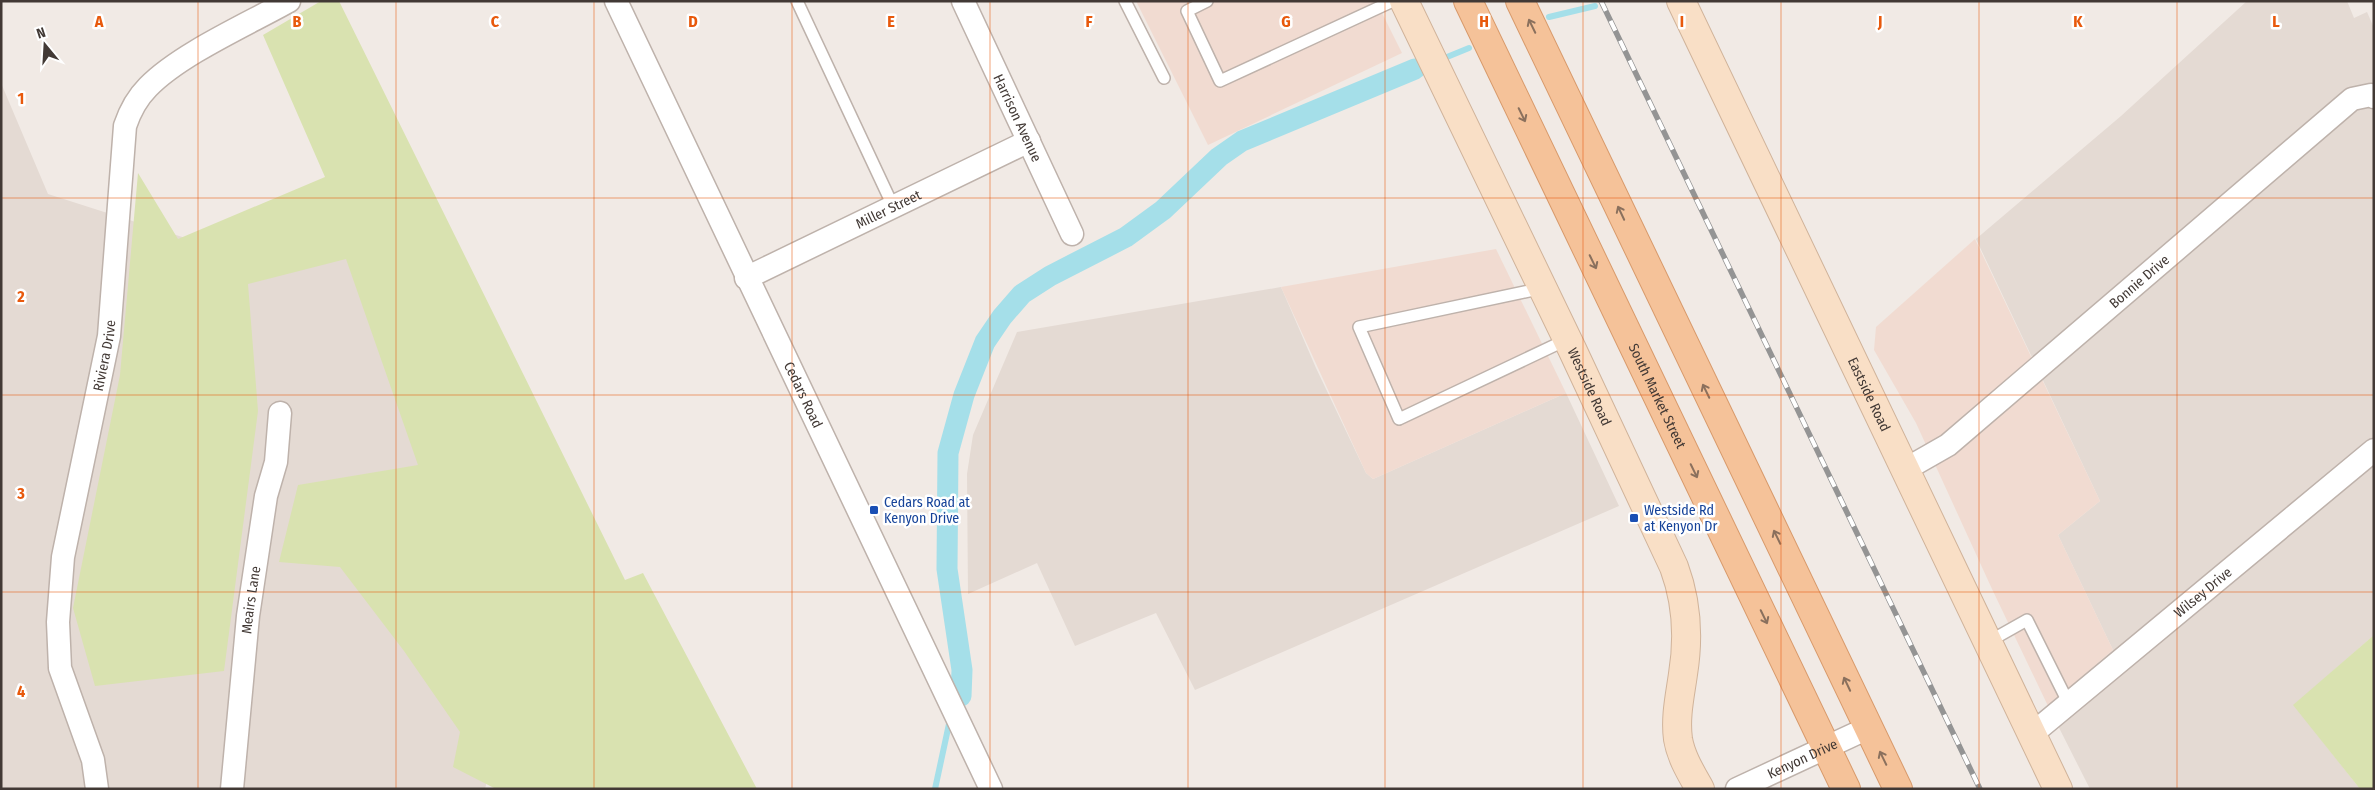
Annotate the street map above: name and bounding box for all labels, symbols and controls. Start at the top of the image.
text: A [94,12,104,31]
text: B [293,12,302,31]
text: C [491,12,500,31]
text: D [688,12,698,31]
text: E [887,12,895,31]
text: F [1085,12,1093,31]
text: G [1281,12,1291,31]
text: H [1479,12,1489,31]
text: I [1680,12,1684,31]
text: J [1877,12,1882,31]
text: K [2073,12,2083,31]
text: L [2272,12,2280,31]
one-way arrow [1527,19,1536,34]
north arrow [20,20,70,70]
text: N [35,24,48,42]
street label: Harrison Avenue [989,72,1045,165]
text: 1 [18,89,24,108]
one-way arrow [1518,107,1527,122]
street label: Miller Street [853,186,924,233]
one-way arrow [1616,206,1625,221]
street label: Bonnie Drive [2106,251,2173,312]
one-way arrow [1588,254,1598,269]
text: 2 [16,287,25,306]
street label: Riviera Drive [90,319,119,393]
street label: South Market Street [1625,341,1690,452]
street label: Westside Road [1564,345,1615,429]
street label: Eastside Road [1844,355,1894,434]
street label: Cedars Road [780,359,826,431]
one-way arrow [1701,384,1710,399]
one-way arrow [1689,463,1699,478]
text: 3 [16,484,25,503]
place label: Cedars Road at Kenyon Drive [884,494,970,527]
place label: Westside Rd at Kenyon Dr [1644,502,1717,535]
marker: Cedars Road at Kenyon Drive [868,504,880,516]
marker: Westside Rd at Kenyon Dr [1628,512,1640,524]
one-way arrow [1772,530,1782,545]
street label: Wilsey Drive [2171,564,2235,621]
street label: Meairs Lane [238,565,264,635]
one-way arrow [1760,609,1770,624]
one-way arrow [1842,677,1852,692]
text: 4 [17,682,25,701]
street label: Kenyon Drive [1765,735,1840,783]
one-way arrow [1878,751,1887,766]

